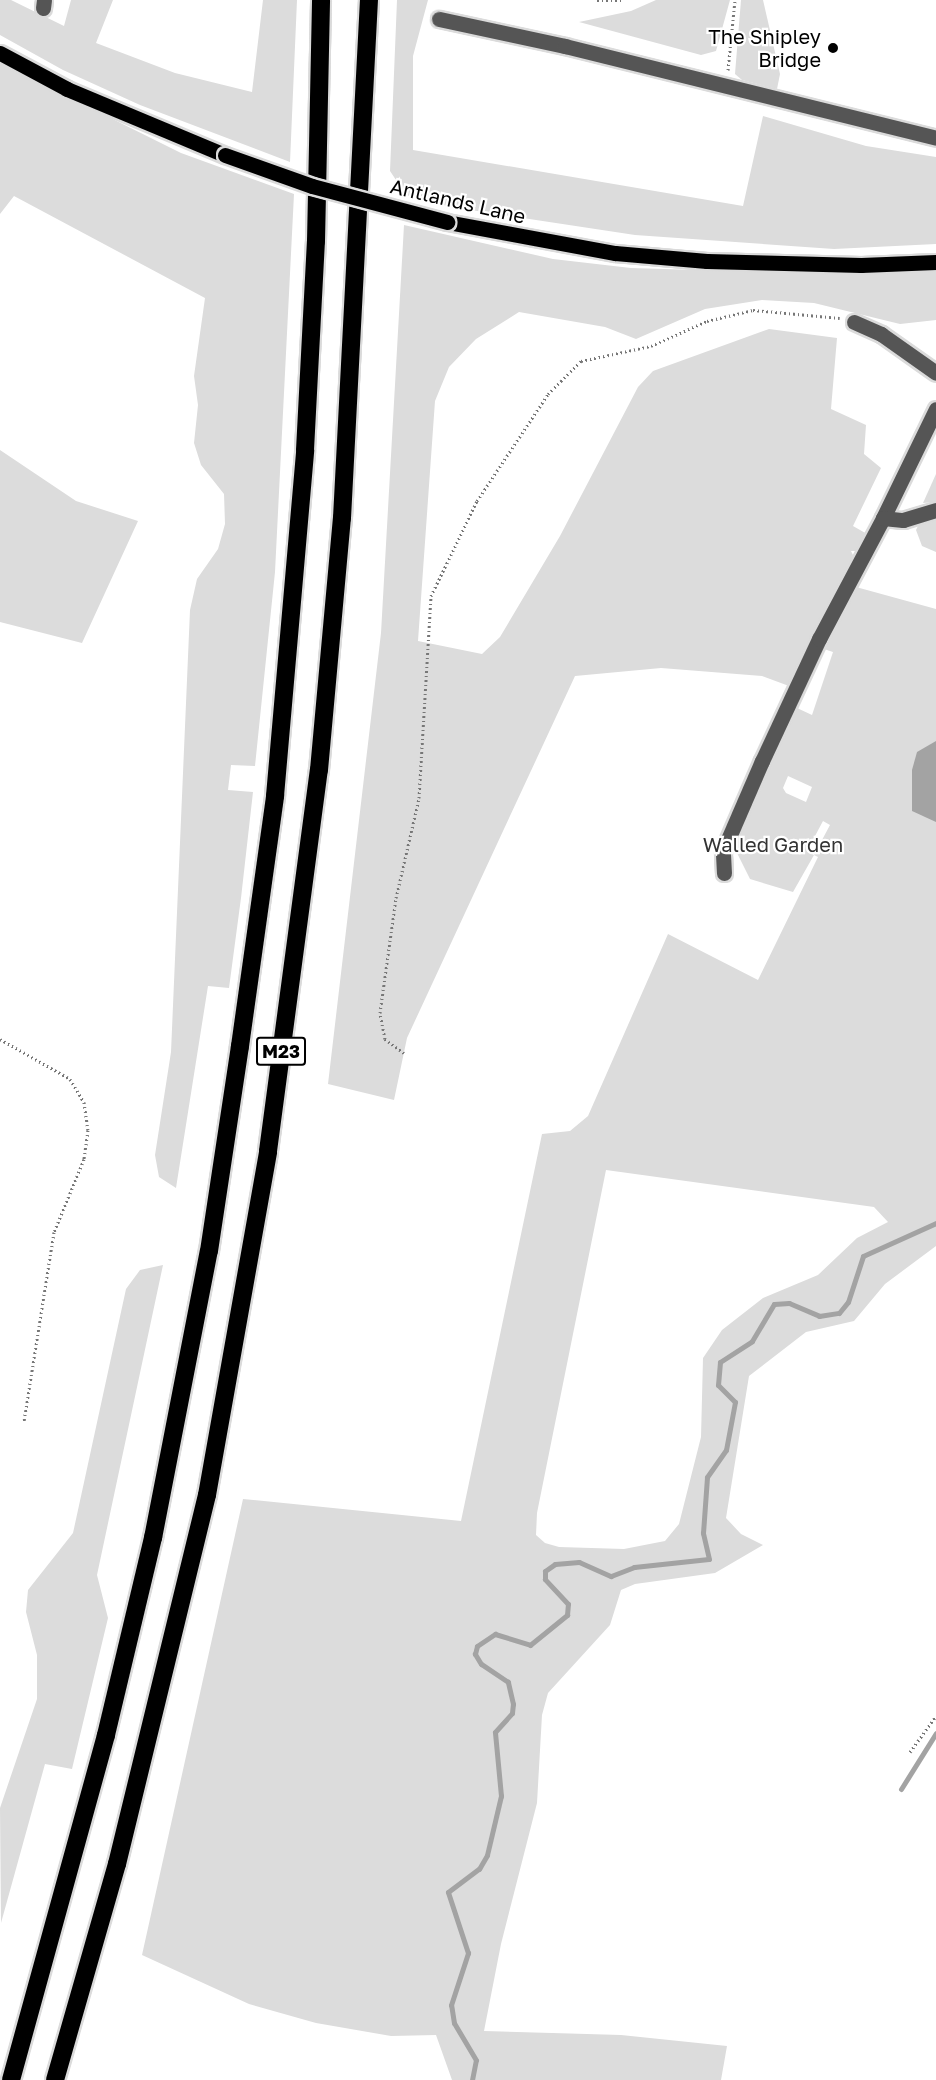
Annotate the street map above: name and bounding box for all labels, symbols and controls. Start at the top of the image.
place label: The Shipley Bridge [708,24,821,71]
marker: The Shipley Bridge [826,41,840,55]
street label: Antlands Lane [388,174,528,228]
park label: Walled Garden [703,832,843,856]
road number: M23 [256,1036,306,1066]

